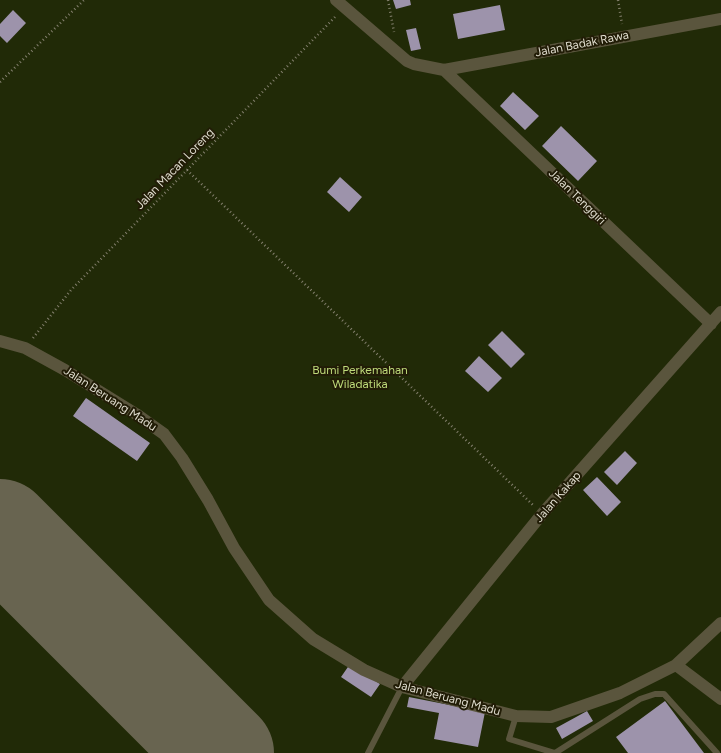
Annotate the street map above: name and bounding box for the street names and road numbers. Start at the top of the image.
street label: Jalan Badak Rawa [534,28,630,60]
street label: Jalan Macan Loreng [133,126,217,212]
street label: Jalan Tenggiri [546,166,608,228]
street label: Jalan Beruang Madu [61,364,159,434]
street label: Jalan Kakap [532,469,584,525]
street label: Jalan Beruang Madu [394,677,502,719]

